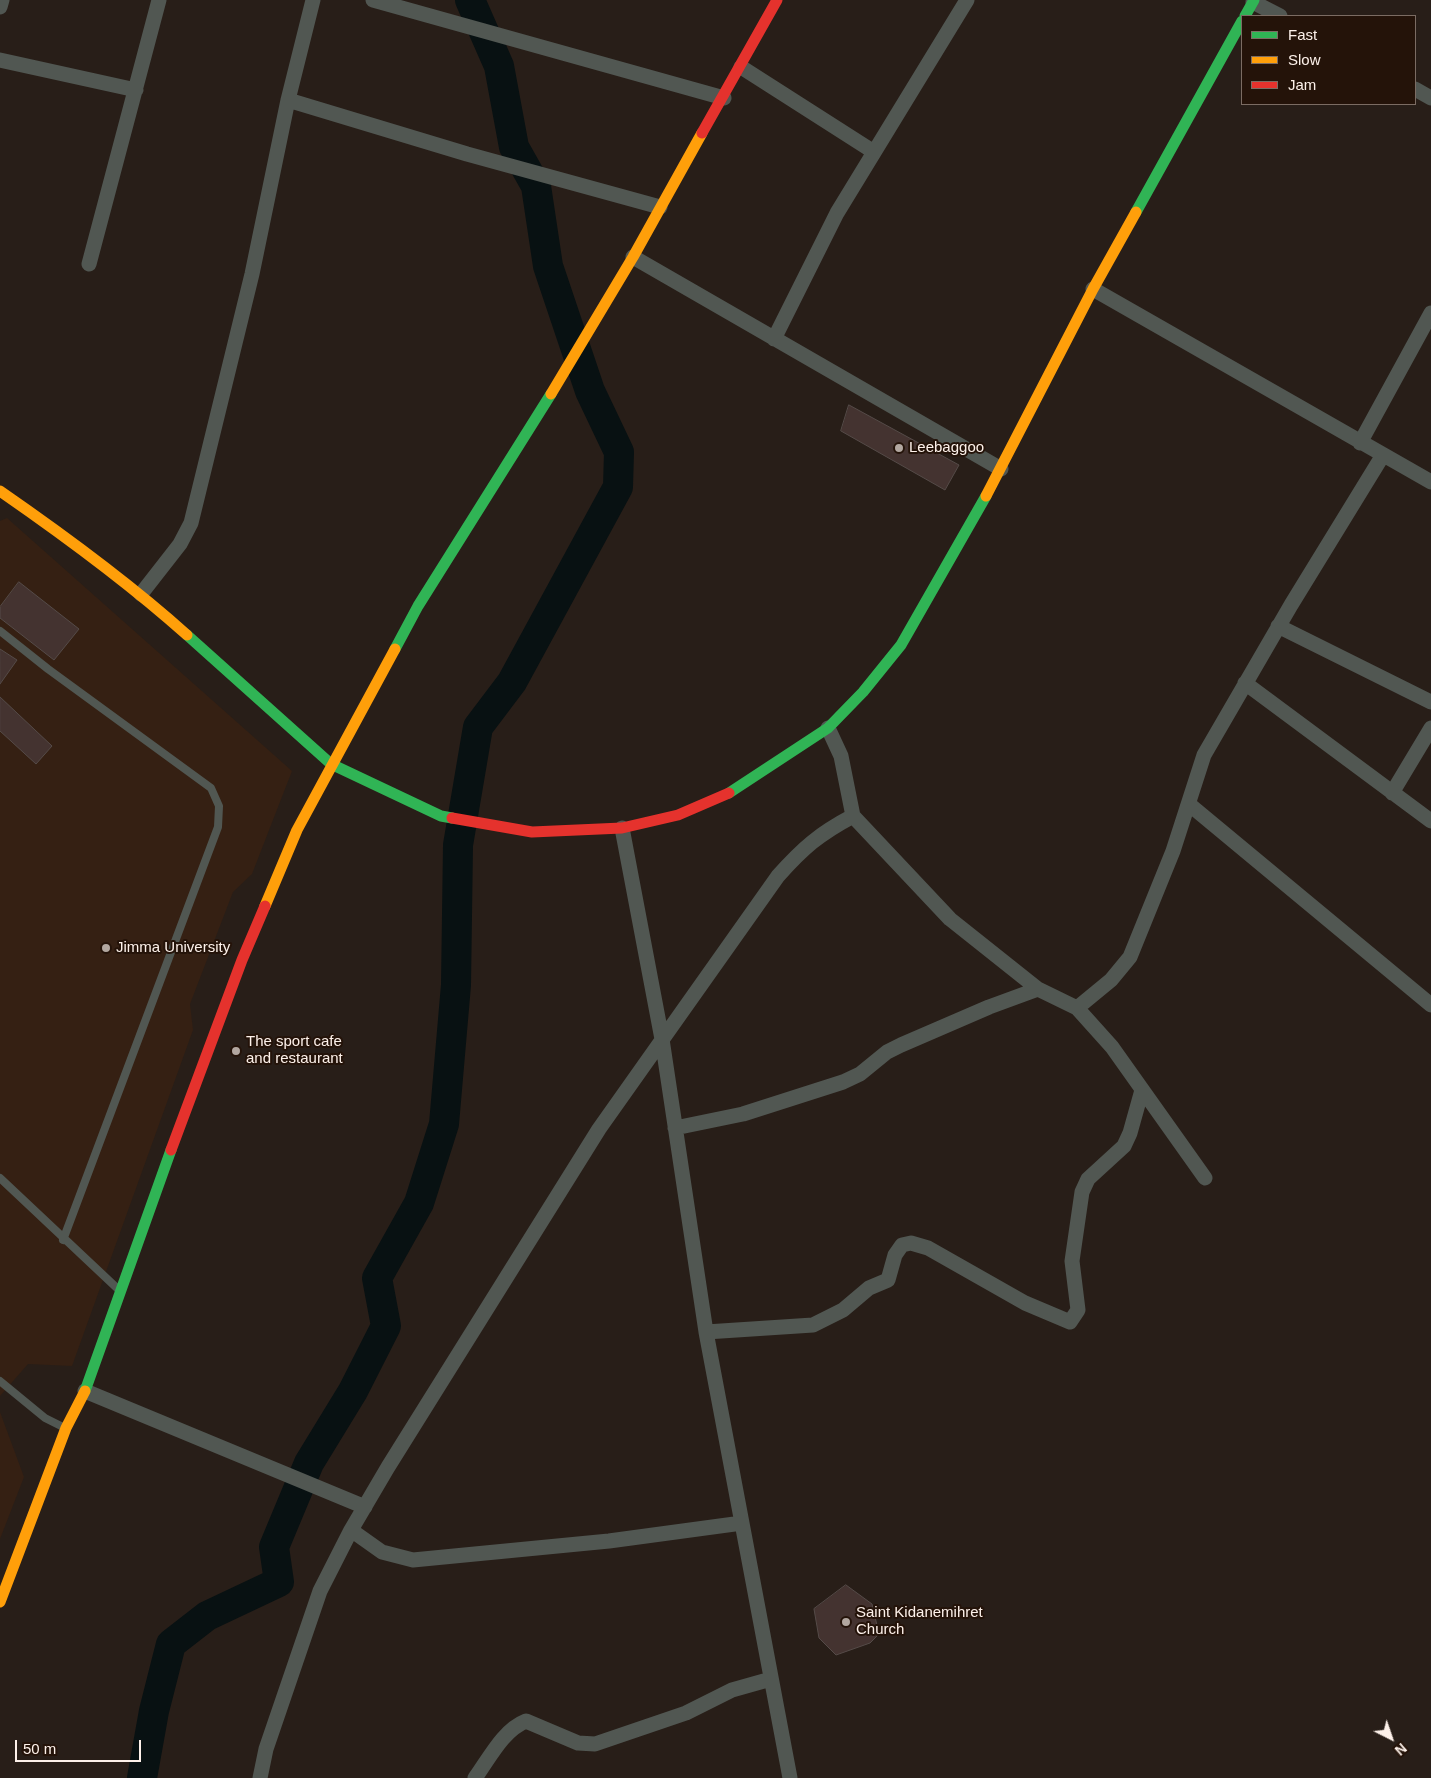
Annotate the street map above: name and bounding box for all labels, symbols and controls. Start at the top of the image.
legend [1241,15,1416,105]
text: Fast [1288,26,1317,43]
text: Slow [1288,51,1321,68]
text: Jam [1288,76,1316,93]
place label: Leebaggoo [909,439,984,457]
marker: Leebaggoo [893,442,905,454]
place label: Jimma University [116,939,230,957]
marker: Jimma University [100,942,112,954]
place label: The sport cafe and restaurant [246,1033,343,1068]
marker: The sport cafe and restaurant [230,1045,242,1057]
place label: Saint Kidanemihret Church [856,1604,983,1639]
marker: Saint Kidanemihret Church [840,1616,852,1628]
north arrow [1366,1713,1416,1763]
scale bar [18,1730,144,1762]
text: 50 m [23,1740,56,1757]
text: N [1392,1740,1410,1759]

